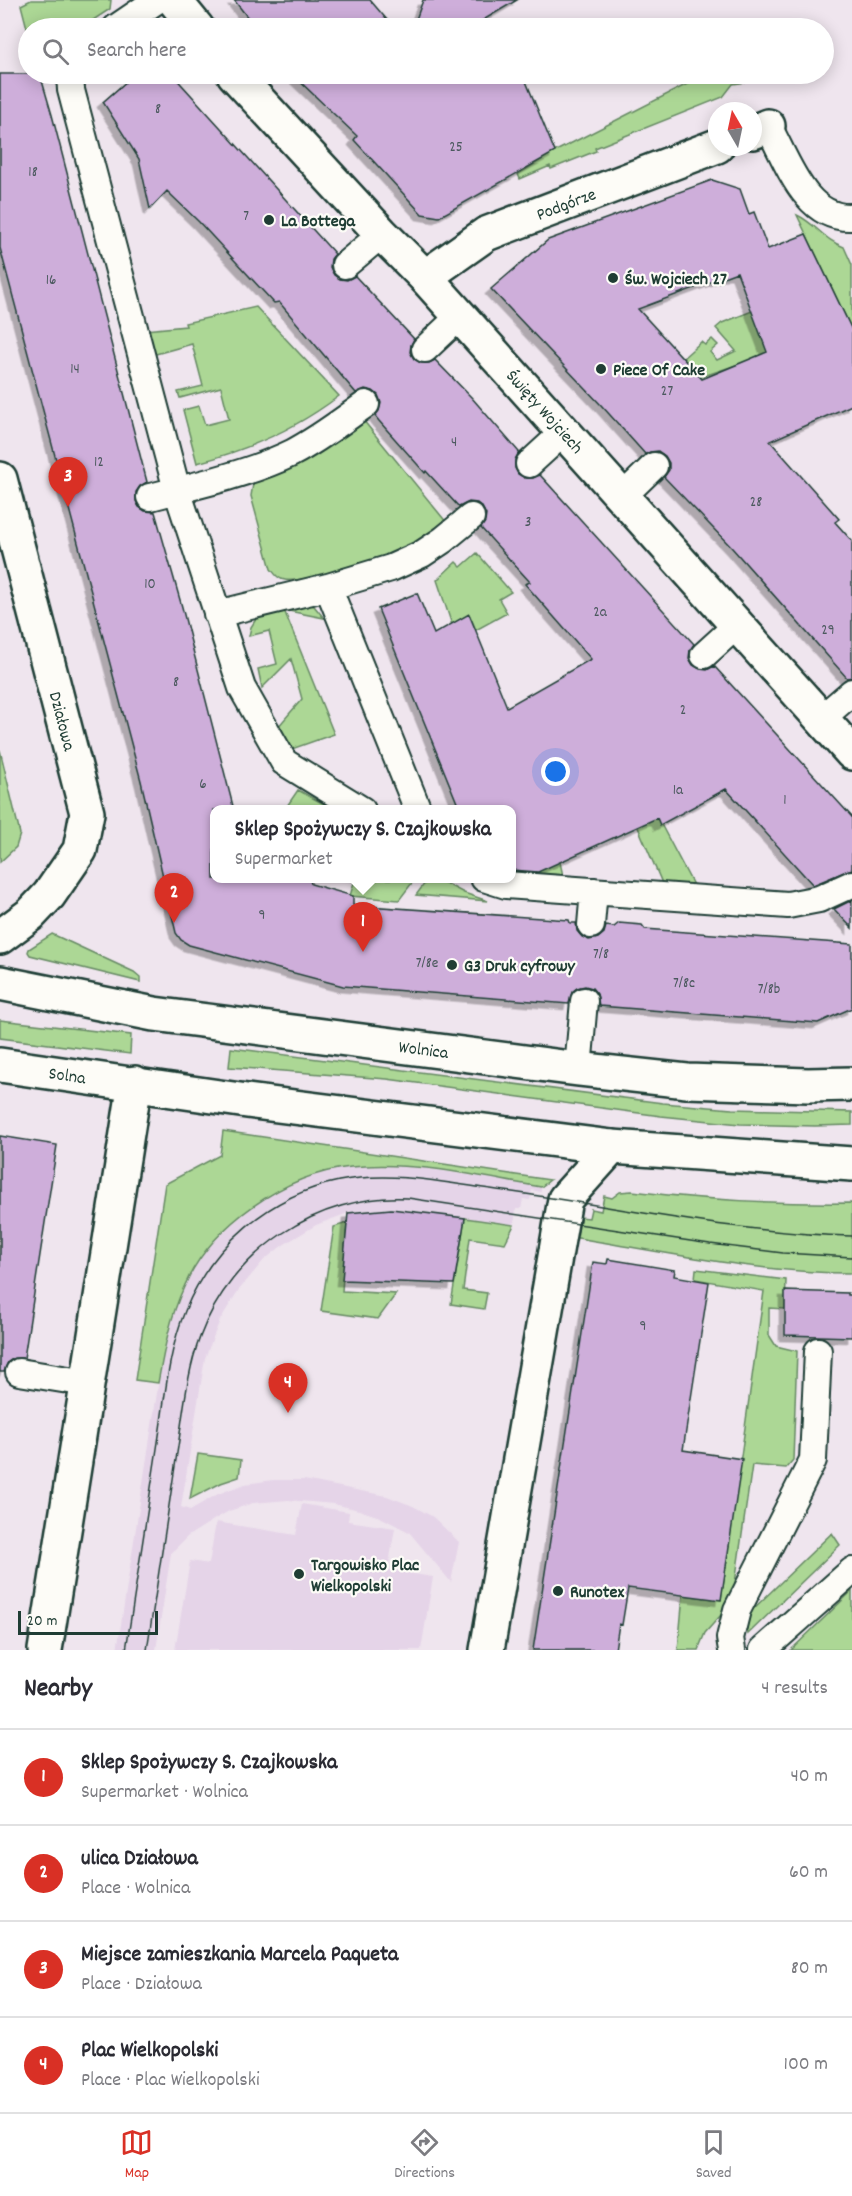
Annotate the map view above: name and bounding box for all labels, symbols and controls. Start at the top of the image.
search box [18,18,834,84]
icon: search [39,35,72,68]
text: Search here [87,36,186,67]
house number: 8 [155,99,161,121]
north arrow [708,102,762,156]
house number: 25 [449,137,463,159]
house number: 18 [28,162,38,184]
street label: Podgórze [533,183,600,229]
house number: 7 [243,206,249,228]
place label: La Bottega [281,210,356,235]
marker: La Bottega [262,213,276,227]
place label: Św. Wojciech 27 [625,268,727,293]
house number: 16 [46,270,56,292]
marker: Św. Wojciech 27 [606,271,620,285]
house number: 14 [70,359,80,381]
place label: Piece Of Cake [613,359,705,384]
marker: Piece Of Cake [594,362,608,376]
street label: Święty Wojciech [499,365,588,460]
house number: 27 [661,381,673,403]
house number: 4 [451,432,457,454]
house number: 12 [94,452,104,474]
pin: 3 [48,458,88,507]
house number: 28 [750,492,762,514]
house number: 3 [525,512,531,534]
house number: 10 [144,574,156,596]
house number: 2a [593,602,608,624]
house number: 29 [821,620,835,642]
house number: 8 [173,672,179,694]
street label: Działowa [41,689,80,755]
house number: 2 [680,700,686,722]
your location [541,757,570,786]
house number: 6 [199,774,207,796]
house number: 1a [673,780,684,802]
house number: 1 [783,790,787,812]
popup [210,805,516,883]
text: Sklep Spożywczy S. Czajkowska [235,815,491,846]
text: Supermarket [235,846,333,874]
pin: 2 [154,874,194,923]
pin: 1 [344,902,382,952]
house number: 9 [259,905,265,927]
house number: 7/8 [593,944,609,966]
house number: 7/8e [416,953,439,975]
place label: G3 Druk cyfrowy [464,955,576,980]
marker: G3 Druk cyfrowy [445,958,459,972]
house number: 7/8c [673,973,695,995]
house number: 7/8b [758,979,780,1001]
street label: Wolnica [397,1036,450,1067]
street label: Solna [47,1062,88,1092]
house number: 9 [640,1316,646,1338]
pin: 4 [268,1364,308,1413]
place label: Targowisko Plac Wielkopolski [311,1554,419,1600]
marker: Targowisko Plac Wielkopolski [292,1567,306,1581]
place label: Runotex [570,1581,624,1606]
marker: Runotex [551,1584,565,1598]
scale bar [18,1608,158,1636]
text: 20 m [27,1610,57,1633]
text: Nearby [24,1671,92,1708]
text: 4 results [761,1675,828,1703]
text: Sklep Spożywczy S. Czajkowska [81,1748,337,1779]
text: 1 [41,1763,46,1791]
text: 40 m [790,1763,828,1791]
text: Supermarket · Wolnica [81,1779,248,1807]
text: ulica Działowa [81,1844,198,1875]
text: 2 [39,1859,48,1887]
text: 60 m [789,1859,828,1887]
text: Place · Wolnica [81,1875,190,1903]
text: Miejsce zamieszkania Marcela Paqueta [81,1940,398,1971]
text: 3 [39,1955,48,1983]
text: 80 m [791,1955,828,1983]
text: Place · Działowa [81,1971,202,1999]
text: Plac Wielkopolski [81,2036,218,2067]
text: 4 [39,2051,48,2079]
text: 100 m [784,2051,828,2079]
text: Place · Plac Wielkopolski [81,2067,260,2095]
tab: Map [120,2126,153,2185]
tab: Directions [394,2126,455,2185]
tab: Saved [696,2126,732,2185]

